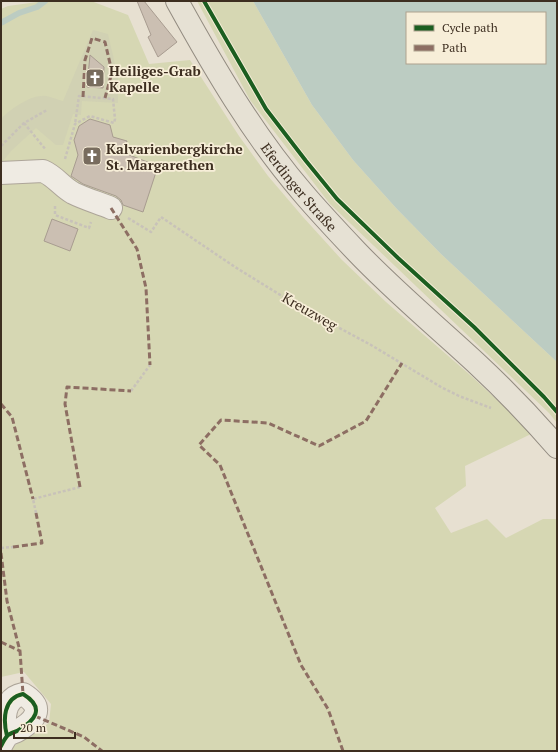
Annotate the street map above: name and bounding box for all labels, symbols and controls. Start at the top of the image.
legend [406,12,546,64]
text: Cycle path [442,20,498,35]
text: Path [442,40,467,55]
place label: Heiliges-Grab Kapelle [109,61,201,96]
church icon: Heiliges-Grab Kapelle [84,67,106,89]
place label: Kalvarienbergkirche St. Margarethen [106,139,243,174]
street label: Eferdinger Straße [257,139,342,235]
church icon: Kalvarienbergkirche St. Margarethen [81,145,103,167]
street label: Kreuzweg [279,288,342,335]
scale bar [14,714,75,740]
text: 20 m [20,720,47,735]

